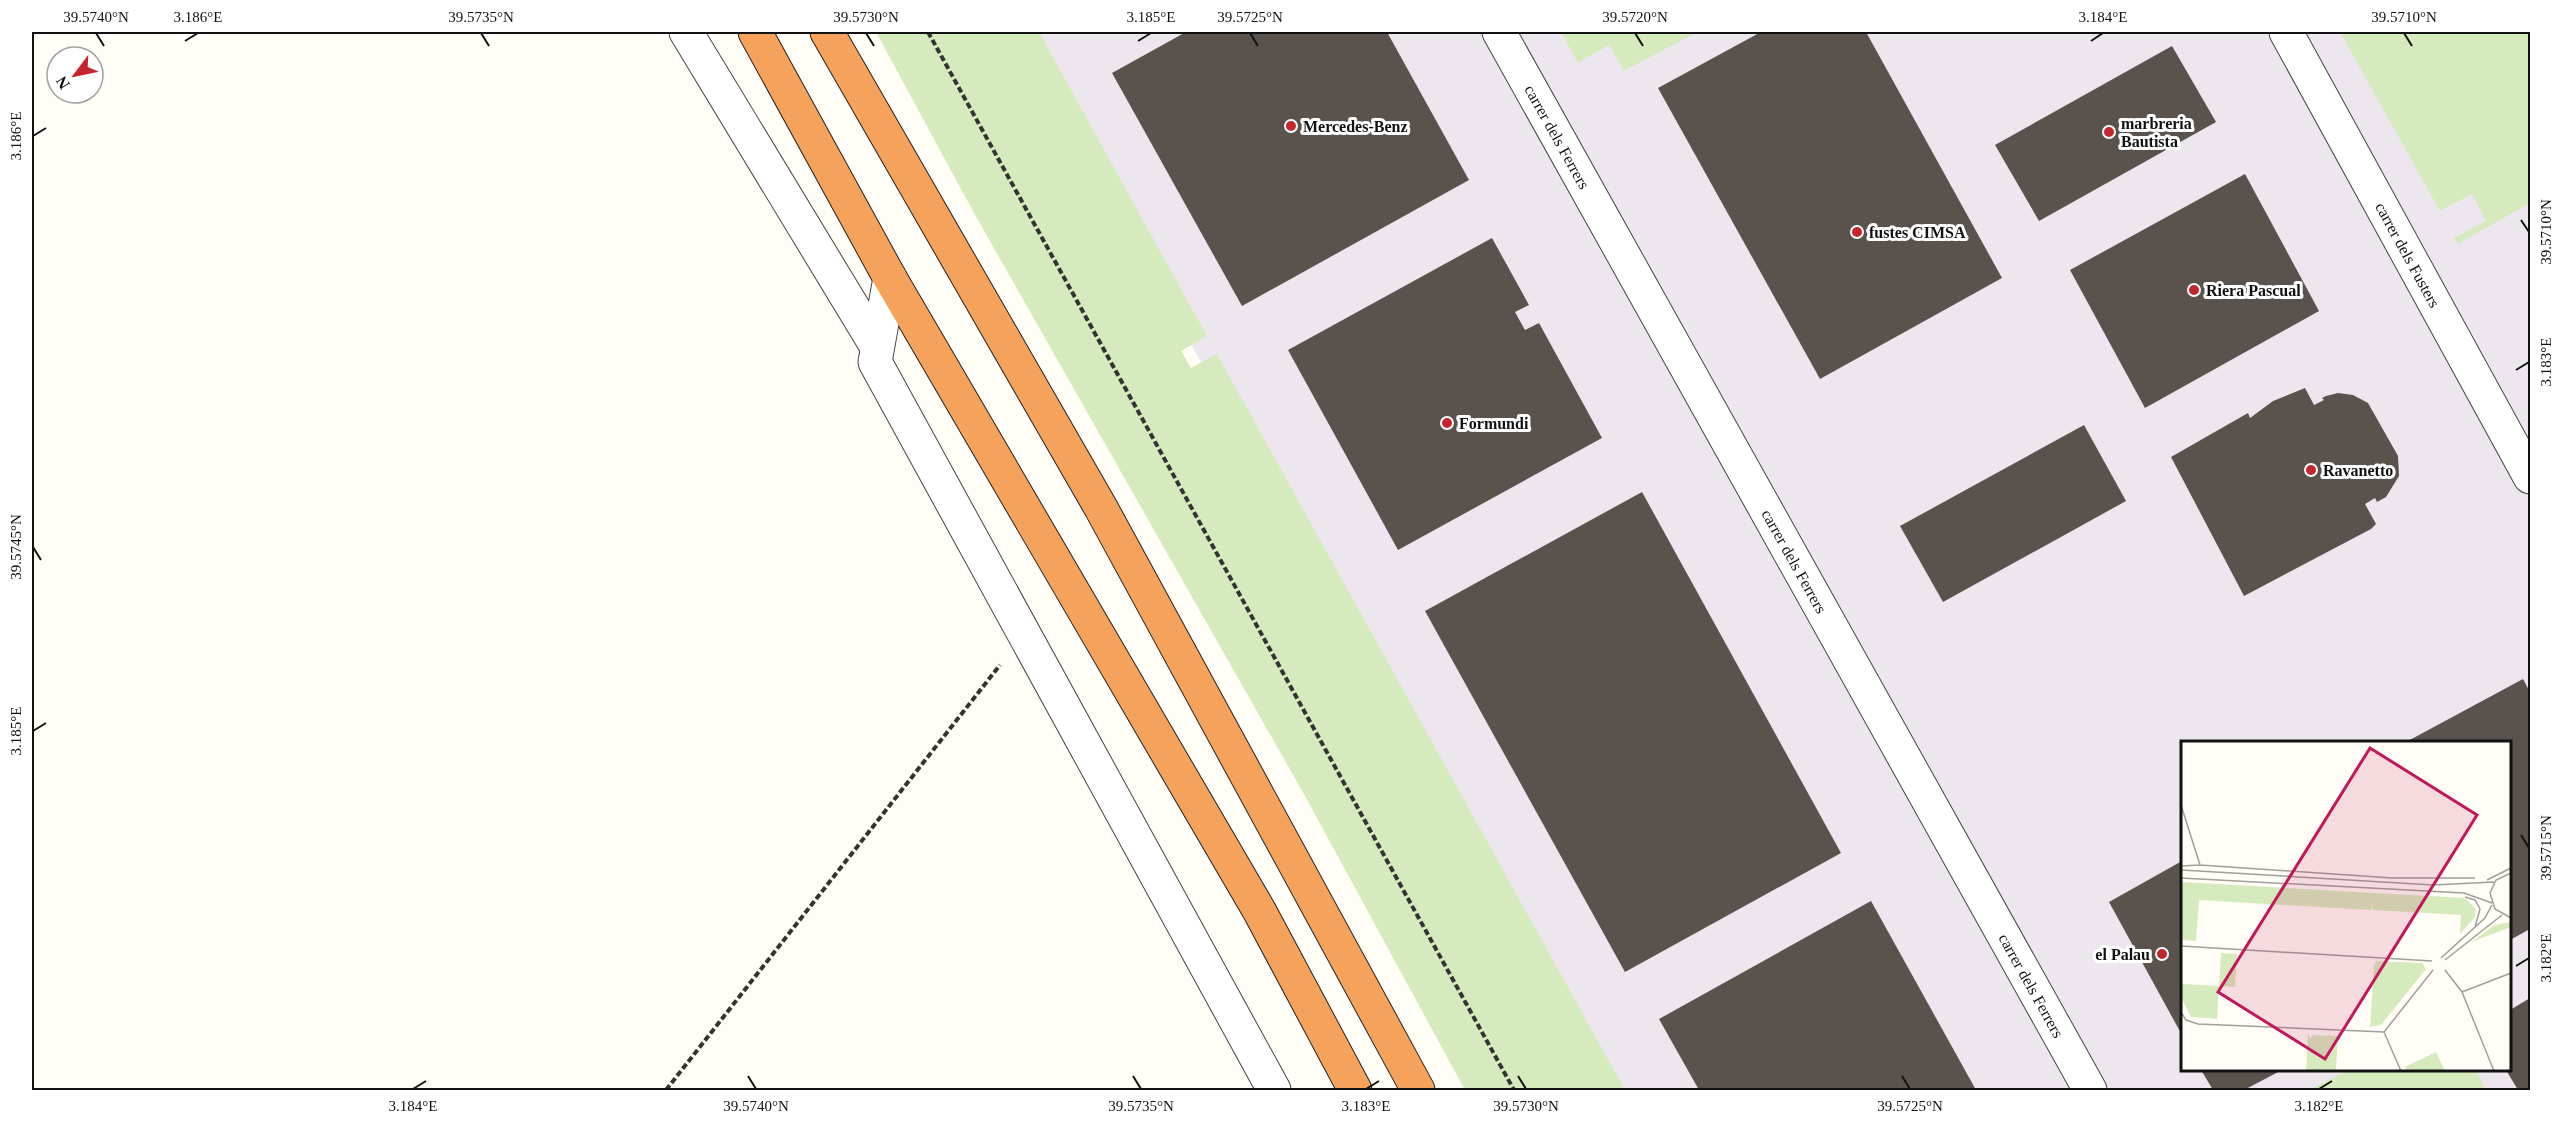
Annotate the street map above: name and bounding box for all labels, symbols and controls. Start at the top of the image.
text: 39.5740°N [63,9,129,25]
text: 3.186°E [174,9,222,25]
text: 39.5735°N [448,9,514,25]
text: 39.5730°N [833,9,899,25]
text: 3.185°E [1127,9,1175,25]
text: 39.5725°N [1217,9,1283,25]
text: 39.5720°N [1602,9,1668,25]
text: 3.184°E [2079,9,2127,25]
text: 39.5710°N [2371,9,2437,25]
north arrow [45,45,105,105]
text: N [52,73,73,92]
street label: carrer dels Ferrers [1521,82,1593,192]
text: 3.186°E [8,112,24,160]
place label: marbreria Bautista [2121,115,2192,150]
place label: Mercedes-Benz [1303,118,1408,135]
marker: Mercedes-Benz [1284,119,1298,133]
marker: marbreria Bautista [2102,125,2116,139]
street label: carrer dels Fusters [2372,199,2443,311]
text: 39.5710°N [2538,199,2554,265]
place label: fustes CIMSA [1869,224,1966,241]
marker: fustes CIMSA [1850,225,1864,239]
place label: Riera Pascual [2206,282,2301,299]
marker: Riera Pascual [2187,283,2201,297]
text: 3.183°E [2538,338,2554,386]
place label: Formundi [1459,415,1529,432]
marker: Formundi [1440,416,1454,430]
place label: Ravanetto [2323,462,2393,479]
marker: Ravanetto [2304,463,2318,477]
street label: carrer dels Ferrers [1758,506,1830,616]
text: 39.5745°N [8,514,24,580]
text: 3.185°E [8,707,24,755]
inset map [2181,741,2511,1071]
text: 39.5715°N [2538,815,2554,881]
street label: carrer dels Ferrers [1995,931,2067,1041]
text: 3.182°E [2538,934,2554,982]
place label: el Palau [2095,946,2150,963]
marker: el Palau [2155,947,2169,961]
text: 3.184°E [389,1098,437,1114]
text: 39.5740°N [723,1098,789,1114]
text: 39.5735°N [1108,1098,1174,1114]
text: 3.183°E [1342,1098,1390,1114]
text: 39.5730°N [1493,1098,1559,1114]
text: 39.5725°N [1877,1098,1943,1114]
text: 3.182°E [2295,1098,2343,1114]

